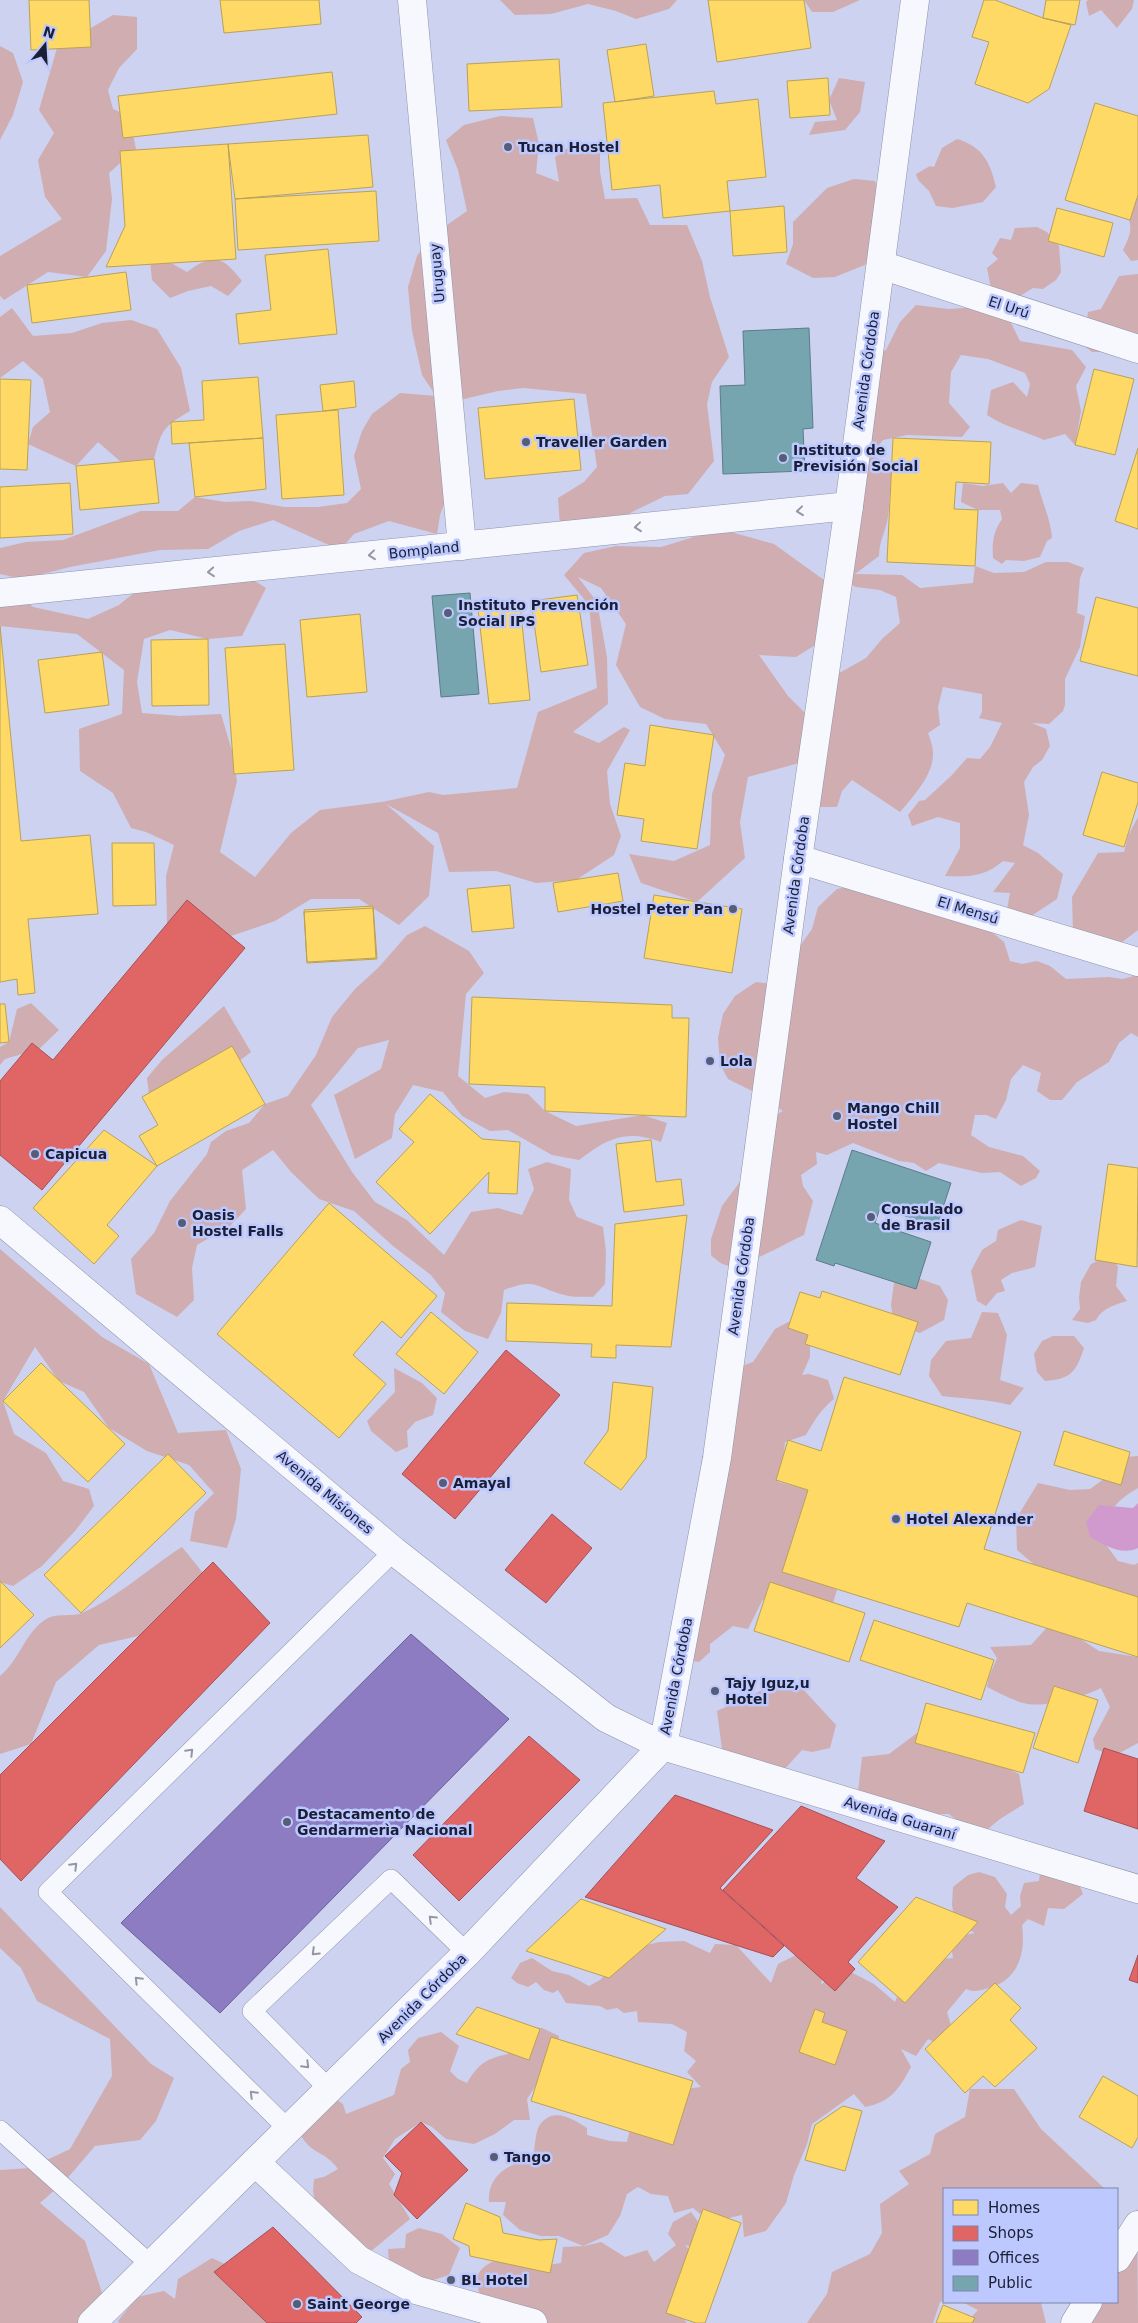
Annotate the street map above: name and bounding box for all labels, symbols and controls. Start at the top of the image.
north arrow [20,20,70,70]
text: N [41,23,57,42]
place label: Tucan Hostel [518,139,619,155]
marker: Tucan Hostel [502,141,514,153]
street label: Uruguay [426,243,448,303]
street label: El Urú [987,293,1031,321]
street label: Avenida Córdoba [850,310,882,430]
place label: Traveller Garden [536,434,667,450]
marker: Traveller Garden [520,436,532,448]
place label: Instituto de Previsión Social [793,442,918,474]
marker: Instituto de Previsión Social [777,452,789,464]
one-way arrow [796,505,804,516]
one-way arrow [634,522,642,533]
street label: Bompland [388,538,460,562]
one-way arrow [368,549,376,560]
one-way arrow [206,566,214,577]
place label: Instituto Prevención Social IPS [458,597,619,629]
marker: Instituto Prevención Social IPS [442,607,454,619]
street label: Avenida Córdoba [780,815,812,935]
street label: El Mensú [936,893,1000,927]
place label: Hostel Peter Pan [590,901,723,917]
marker: Hostel Peter Pan [727,903,739,915]
place label: Lola [720,1053,753,1069]
marker: Lola [704,1055,716,1067]
place label: Mango Chill Hostel [847,1100,940,1132]
marker: Mango Chill Hostel [831,1110,843,1122]
place label: Capicua [45,1146,107,1162]
marker: Capicua [29,1148,41,1160]
place label: Consulado de Brasil [881,1201,963,1233]
place label: Oasis Hostel Falls [192,1207,284,1239]
marker: Consulado de Brasil [865,1211,877,1223]
street label: Avenida Córdoba [725,1216,757,1336]
marker: Oasis Hostel Falls [176,1217,188,1229]
street label: Avenida Misiones [274,1447,376,1537]
place label: Amayal [453,1475,511,1491]
marker: Amayal [437,1477,449,1489]
place label: Hotel Alexander [906,1511,1033,1527]
marker: Hotel Alexander [890,1513,902,1525]
street label: Avenida Córdoba [657,1616,695,1736]
place label: Tajy Iguz,u Hotel [725,1675,810,1707]
marker: Tajy Iguz,u Hotel [709,1685,721,1697]
one-way arrow [184,1748,193,1757]
street label: Avenida Guaraní [842,1793,959,1843]
place label: Destacamento de Gendarmerìa Nacional [297,1806,473,1838]
marker: Destacamento de Gendarmerìa Nacional [281,1816,293,1828]
one-way arrow [69,1863,78,1872]
one-way arrow [429,1916,438,1925]
one-way arrow [311,1946,320,1955]
street label: Avenida Córdoba [374,1950,470,2046]
one-way arrow [134,1977,143,1986]
one-way arrow [300,2060,309,2069]
one-way arrow [250,2091,259,2100]
place label: Tango [504,2149,551,2165]
marker: Tango [488,2151,500,2163]
legend [943,2188,1118,2303]
text: Homes [988,2199,1040,2217]
text: Shops [988,2224,1034,2242]
text: Offices [988,2249,1040,2267]
place label: BL Hotel [461,2272,528,2288]
marker: BL Hotel [445,2274,457,2286]
text: Public [988,2274,1032,2292]
place label: Saint George [307,2296,410,2312]
marker: Saint George [291,2298,303,2310]

